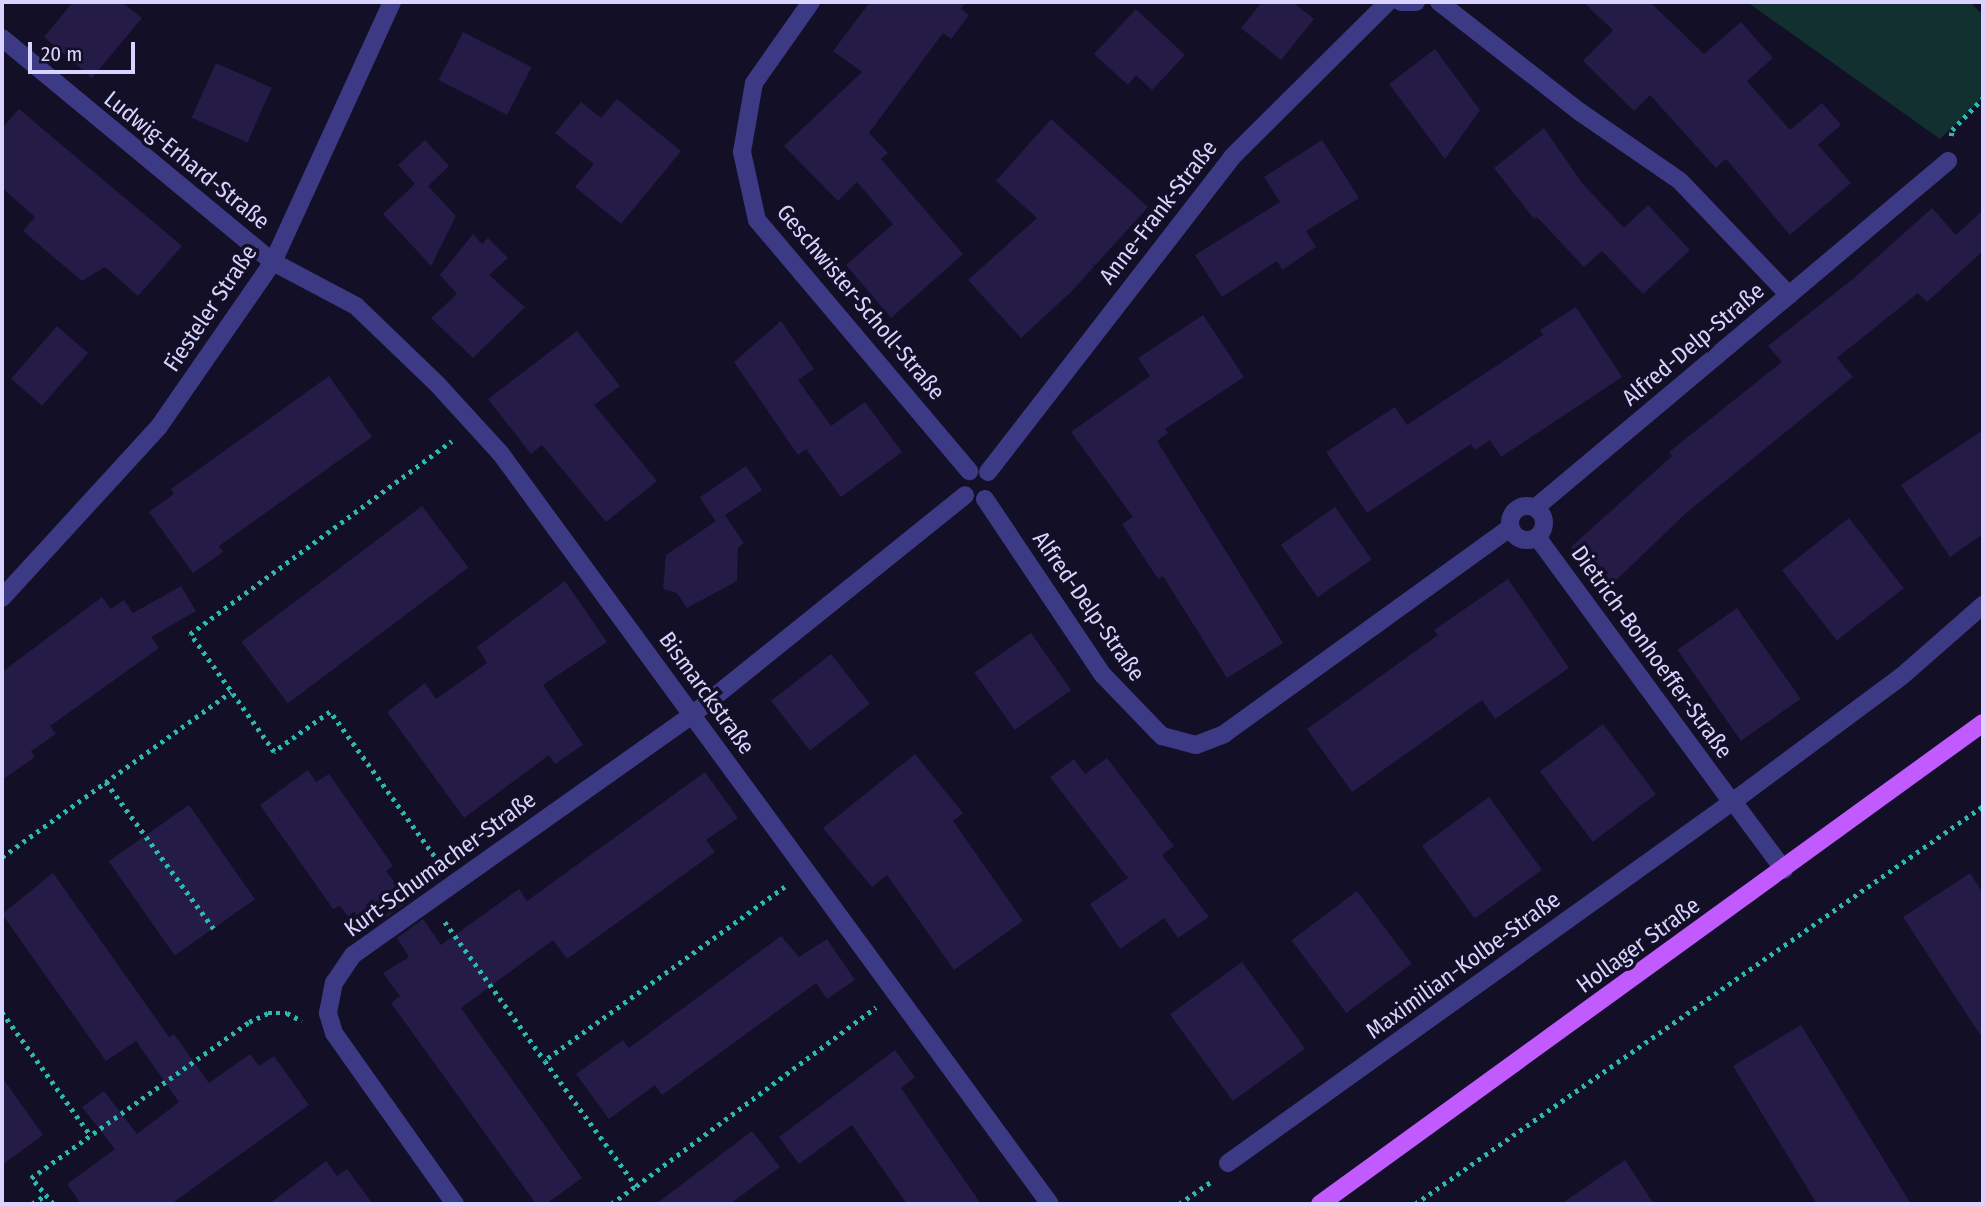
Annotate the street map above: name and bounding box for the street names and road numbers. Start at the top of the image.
street label: Ludwig-Erhard-Straße [99,85,275,235]
street label: Anne-Frank-Straße [1093,135,1223,289]
street label: Geschwister-Scholl-Straße [771,199,951,405]
street label: Fiesteler Straße [158,239,262,377]
street label: Alfred-Delp-Straße [1617,277,1769,411]
street label: Alfred-Delp-Straße [1027,526,1151,686]
street label: Dietrich-Bonhoeffer-Straße [1566,540,1738,764]
street label: Bismarckstraße [653,626,761,760]
street label: Kurt-Schumacher-Straße [339,785,541,943]
street label: Maximilian-Kolbe-Straße [1361,885,1565,1045]
street label: Hollager Straße [1571,891,1705,999]

